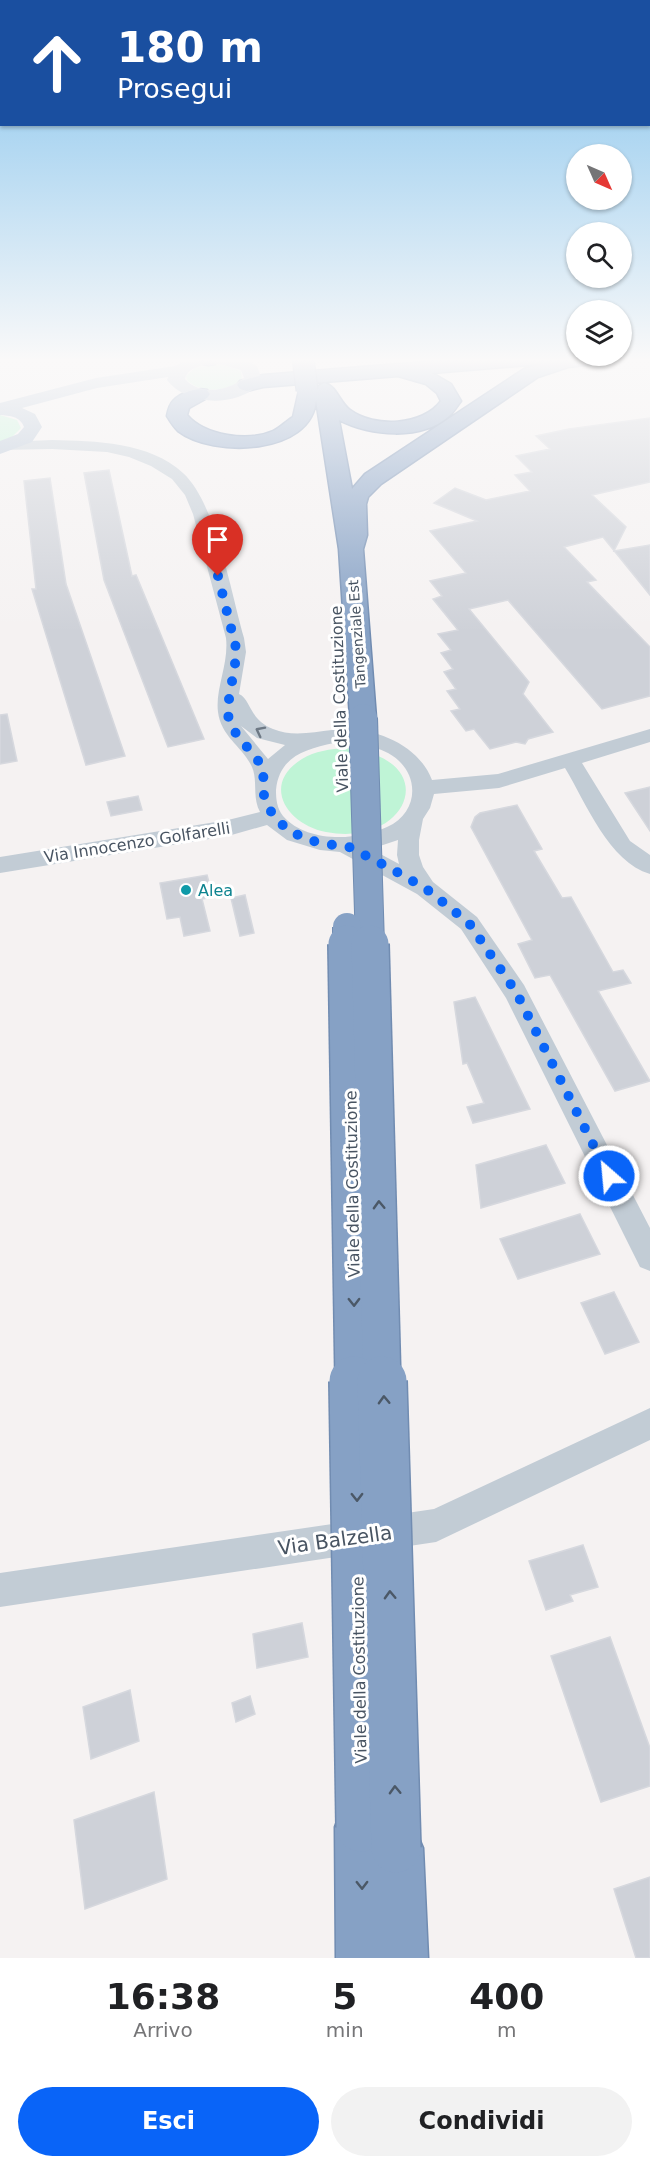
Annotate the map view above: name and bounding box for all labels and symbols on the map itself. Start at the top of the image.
north arrow [566,144,632,210]
pin [192,514,243,576]
street label: Tangenziale Est [345,579,369,690]
street label: Viale della Costituzione [327,605,352,793]
one-way arrow [256,727,267,738]
street label: Via Innocenzo Golfarelli [43,818,232,867]
place label: Alea [198,881,233,900]
marker: Alea [179,883,193,897]
street label: Viale della Costituzione [341,1090,364,1278]
position arrow [577,1144,641,1208]
one-way arrow [372,1200,385,1209]
one-way arrow [348,1297,360,1306]
one-way arrow [378,1395,391,1404]
one-way arrow [351,1492,363,1501]
street label: Via Balzella [276,1520,394,1560]
street label: Viale della Costituzione [348,1576,371,1764]
one-way arrow [383,1590,396,1599]
one-way arrow [389,1785,401,1794]
one-way arrow [356,1881,369,1890]

